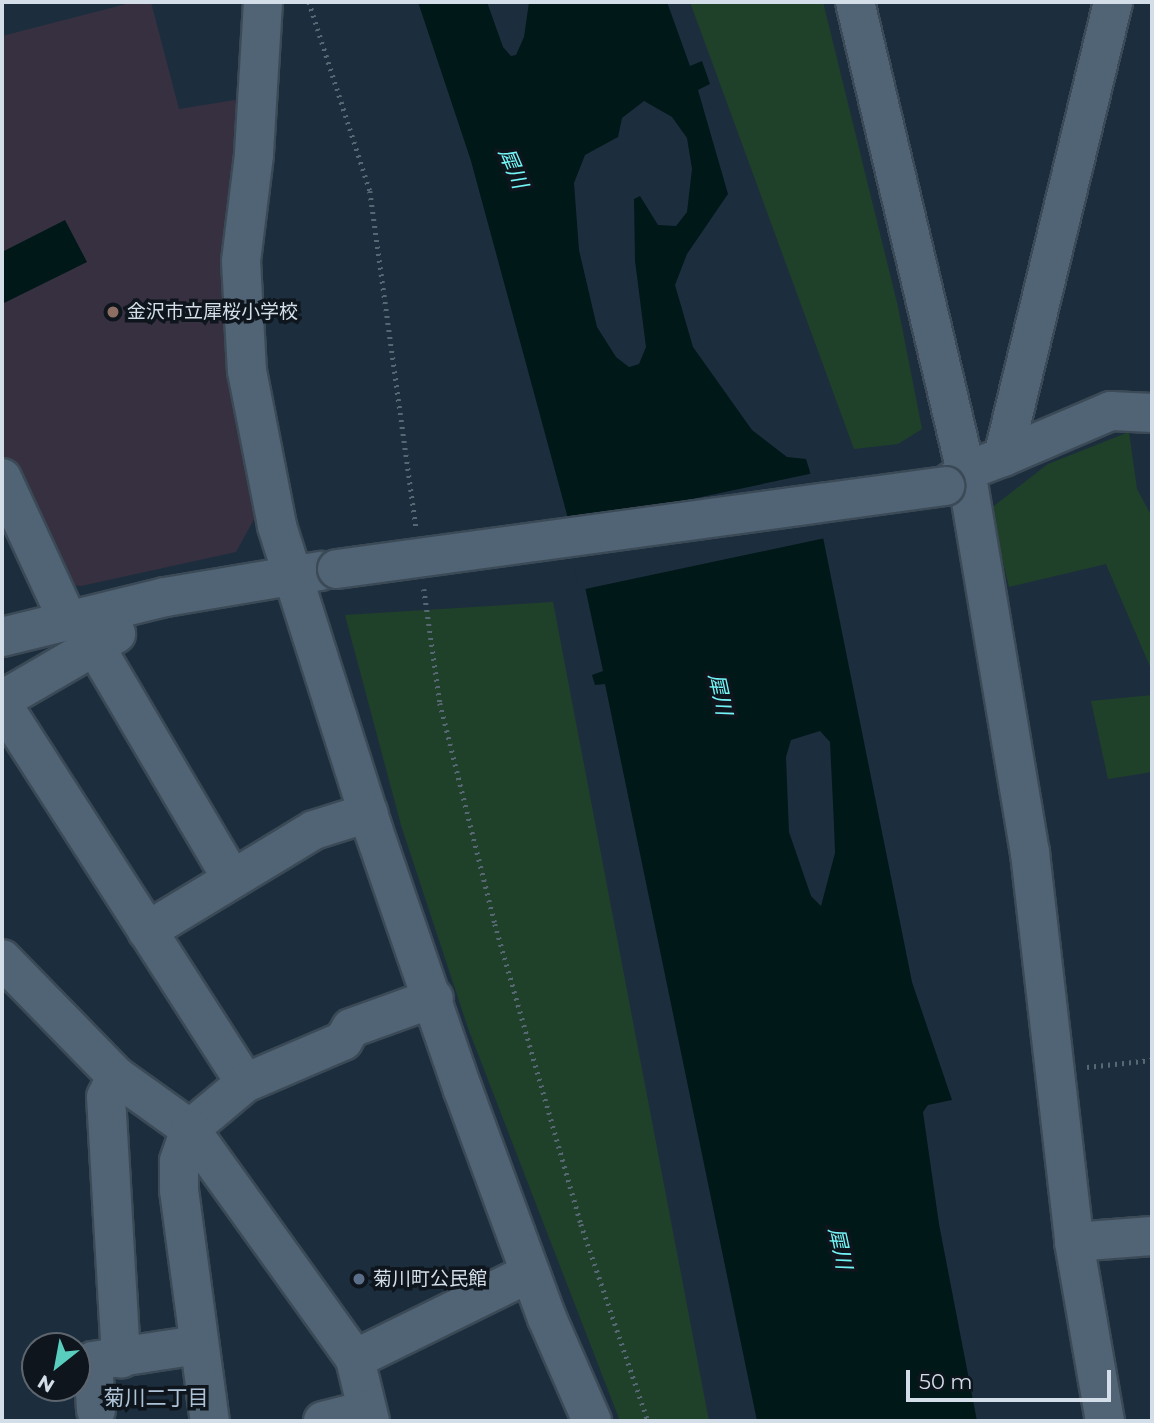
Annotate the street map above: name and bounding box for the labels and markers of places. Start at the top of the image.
place label: 金沢市立犀桜小学校 [127,301,298,323]
marker: 金沢市立犀桜小学校 [105,304,121,320]
place label: 菊川町公民館 [373,1268,487,1290]
marker: 菊川町公民館 [351,1271,367,1287]

